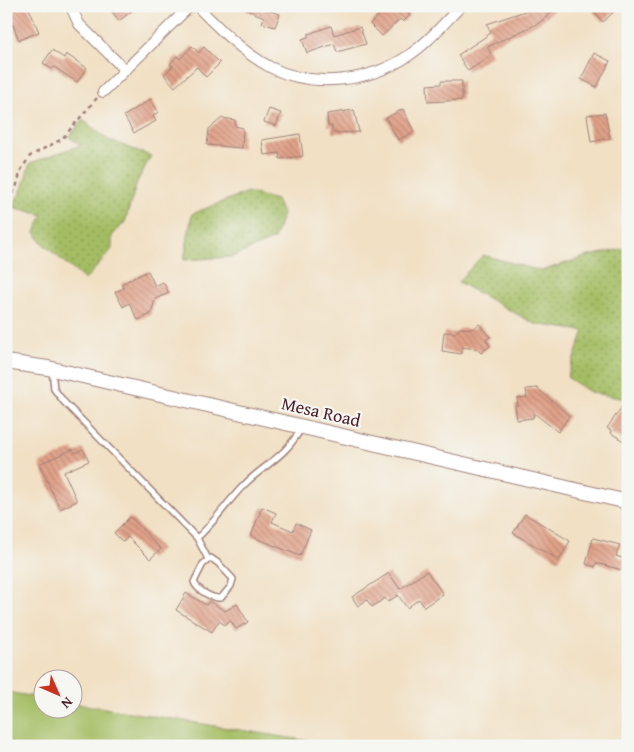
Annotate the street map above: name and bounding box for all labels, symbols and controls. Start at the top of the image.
street label: Mesa Road [279,389,364,434]
north arrow [32,670,82,720]
text: N [56,693,78,714]

